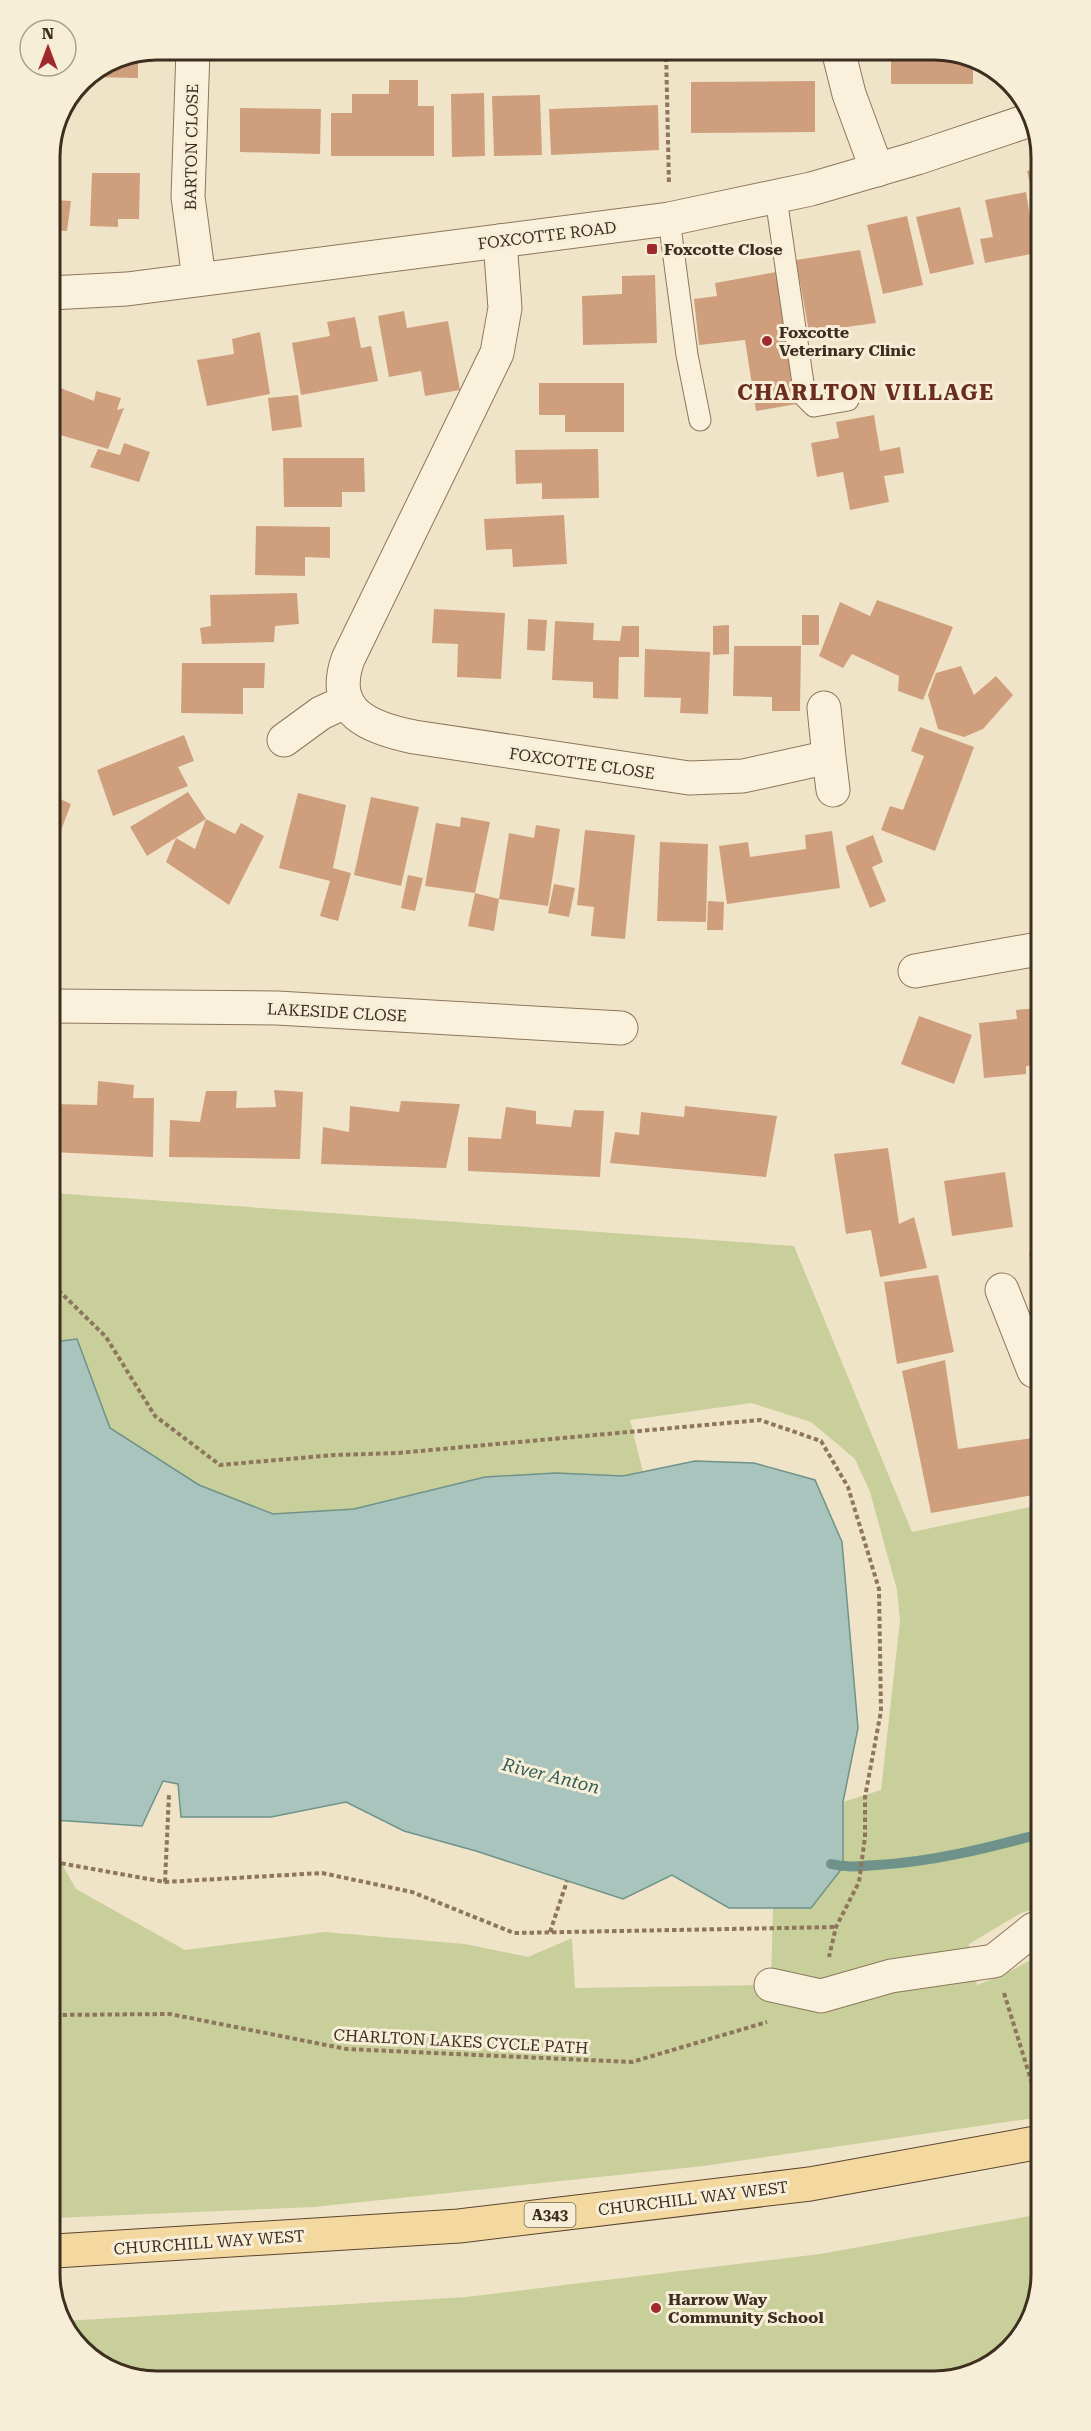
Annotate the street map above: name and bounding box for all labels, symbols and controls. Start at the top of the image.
north arrow [18,18,78,78]
text: N [42,24,54,43]
street label: BARTON CLOSE [181,83,202,211]
street label: FOXCOTTE ROAD [477,218,618,253]
place label: Foxcotte Close [664,240,783,259]
marker: Foxcotte Close [645,242,659,256]
place label: Foxcotte Veterinary Clinic [779,323,916,360]
marker: Foxcotte Veterinary Clinic [760,334,774,348]
district label: CHARLTON VILLAGE [737,380,995,405]
street label: FOXCOTTE CLOSE [508,744,656,783]
street label: LAKESIDE CLOSE [267,999,407,1026]
water label: River Anton [499,1753,602,1798]
street label: CHARLTON LAKES CYCLE PATH [333,2025,589,2058]
street label: CHURCHILL WAY WEST [597,2177,789,2220]
road number: A343 [524,2203,576,2227]
street label: CHURCHILL WAY WEST [113,2226,305,2259]
place label: Harrow Way Community School [668,2290,824,2327]
marker: Harrow Way Community School [649,2301,663,2315]

